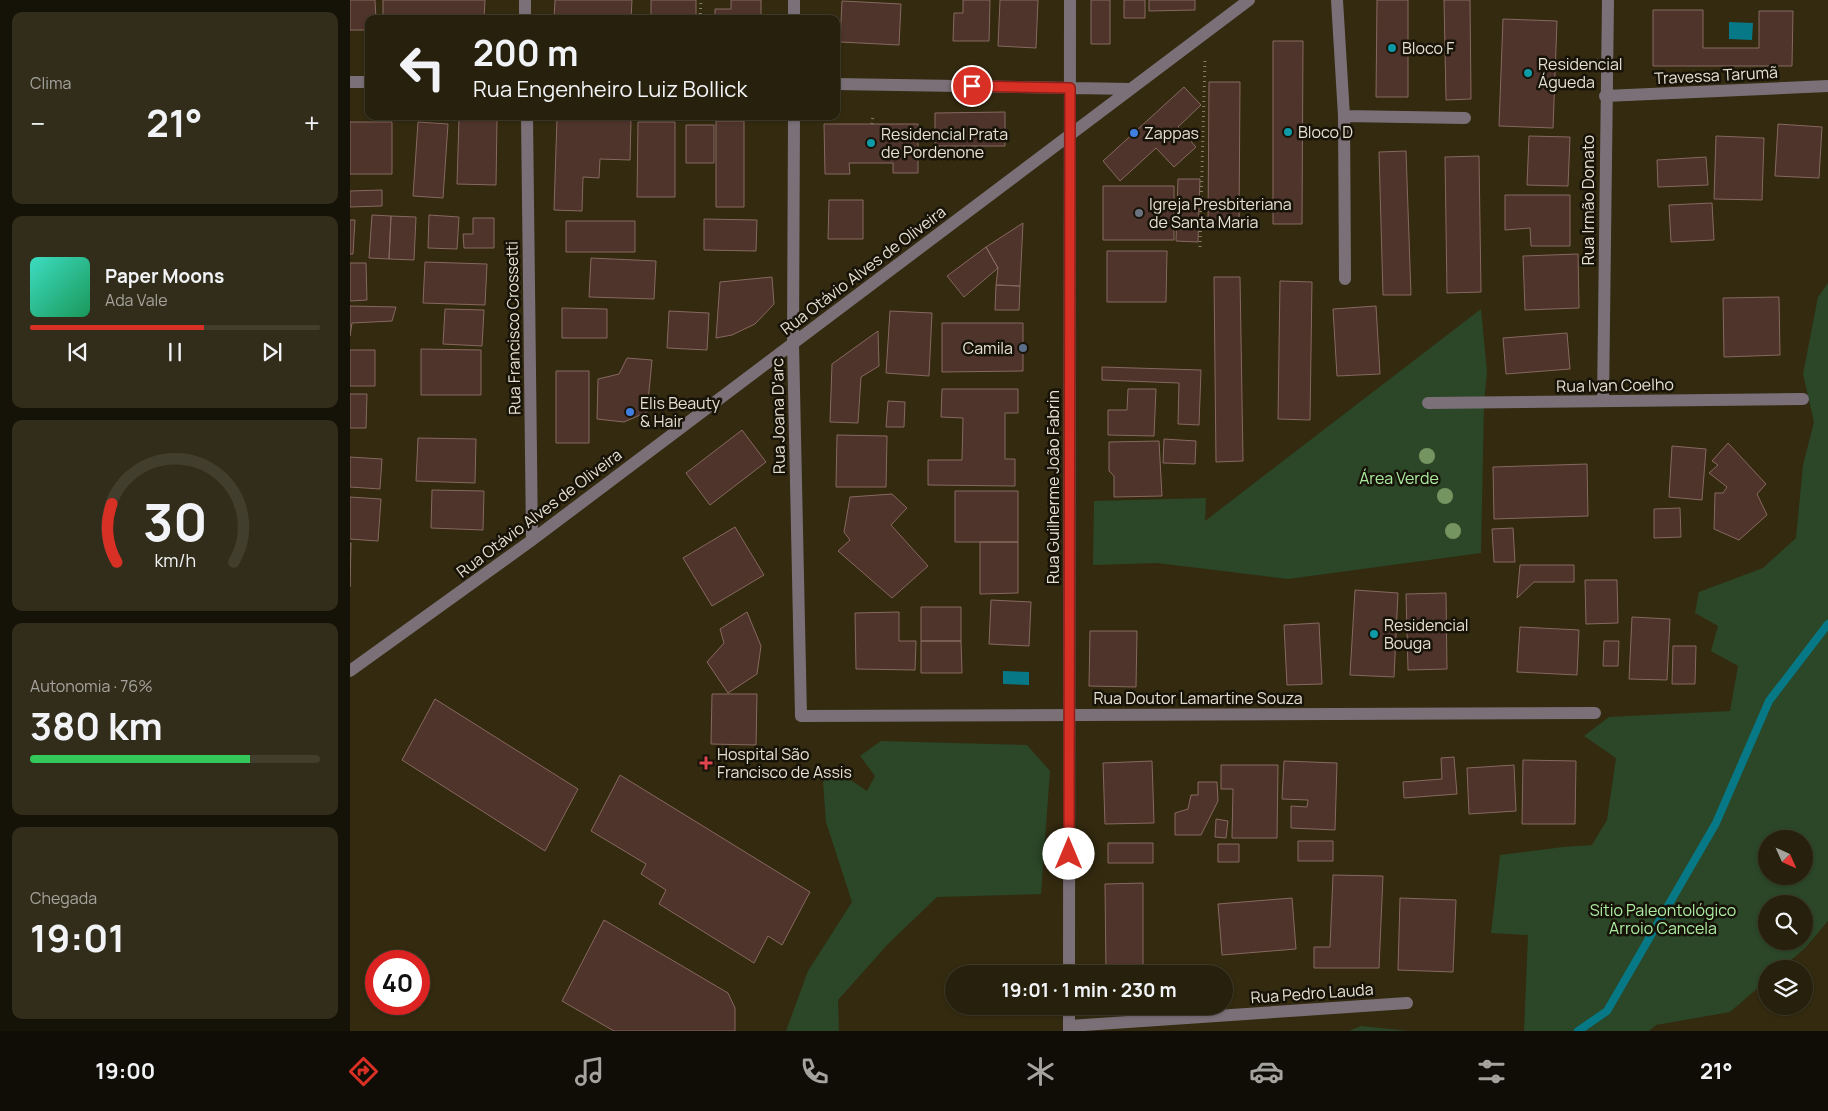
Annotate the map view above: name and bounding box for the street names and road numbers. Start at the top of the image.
street label: Travessa Tarumã [1654,61,1778,89]
street label: Rua Irmão Donato [1577,135,1599,265]
street label: Rua Otávio Alves de Oliveira [776,201,950,339]
street label: Rua Francisco Crossetti [500,241,526,415]
street label: Rua Joana D'arc [766,358,790,474]
street label: Rua Ivan Coelho [1556,373,1674,397]
street label: Rua Guilherme João Fabrin [1042,390,1064,584]
street label: Rua Otávio Alves de Oliveira [452,444,626,582]
street label: Rua Doutor Lamartine Souza [1093,687,1303,709]
street label: Rua Pedro Lauda [1250,978,1374,1008]

